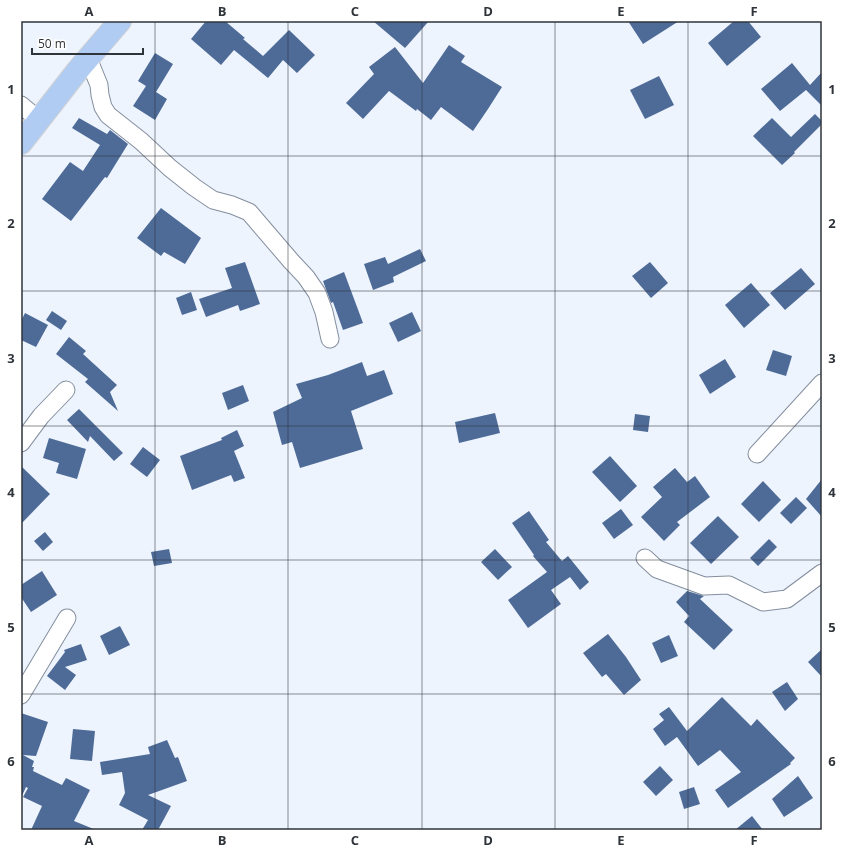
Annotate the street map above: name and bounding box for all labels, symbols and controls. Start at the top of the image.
text: A [85,2,94,20]
text: B [218,2,227,20]
text: C [351,2,359,20]
text: D [483,2,493,20]
text: E [617,2,625,20]
text: F [750,2,758,20]
scale bar [32,30,143,56]
text: 50 m [38,35,66,52]
text: 1 [7,80,15,98]
text: 1 [828,80,836,98]
text: 2 [7,214,15,232]
text: 2 [828,214,836,232]
text: 3 [7,349,15,367]
text: 3 [828,349,836,367]
text: 4 [7,483,15,501]
text: 4 [828,483,836,501]
text: 5 [7,618,15,636]
text: 5 [828,618,836,636]
text: 6 [7,752,15,770]
text: 6 [828,752,836,770]
text: A [85,831,94,849]
text: B [218,831,227,849]
text: C [351,831,359,849]
text: D [483,831,493,849]
text: E [617,831,625,849]
text: F [750,831,758,849]

